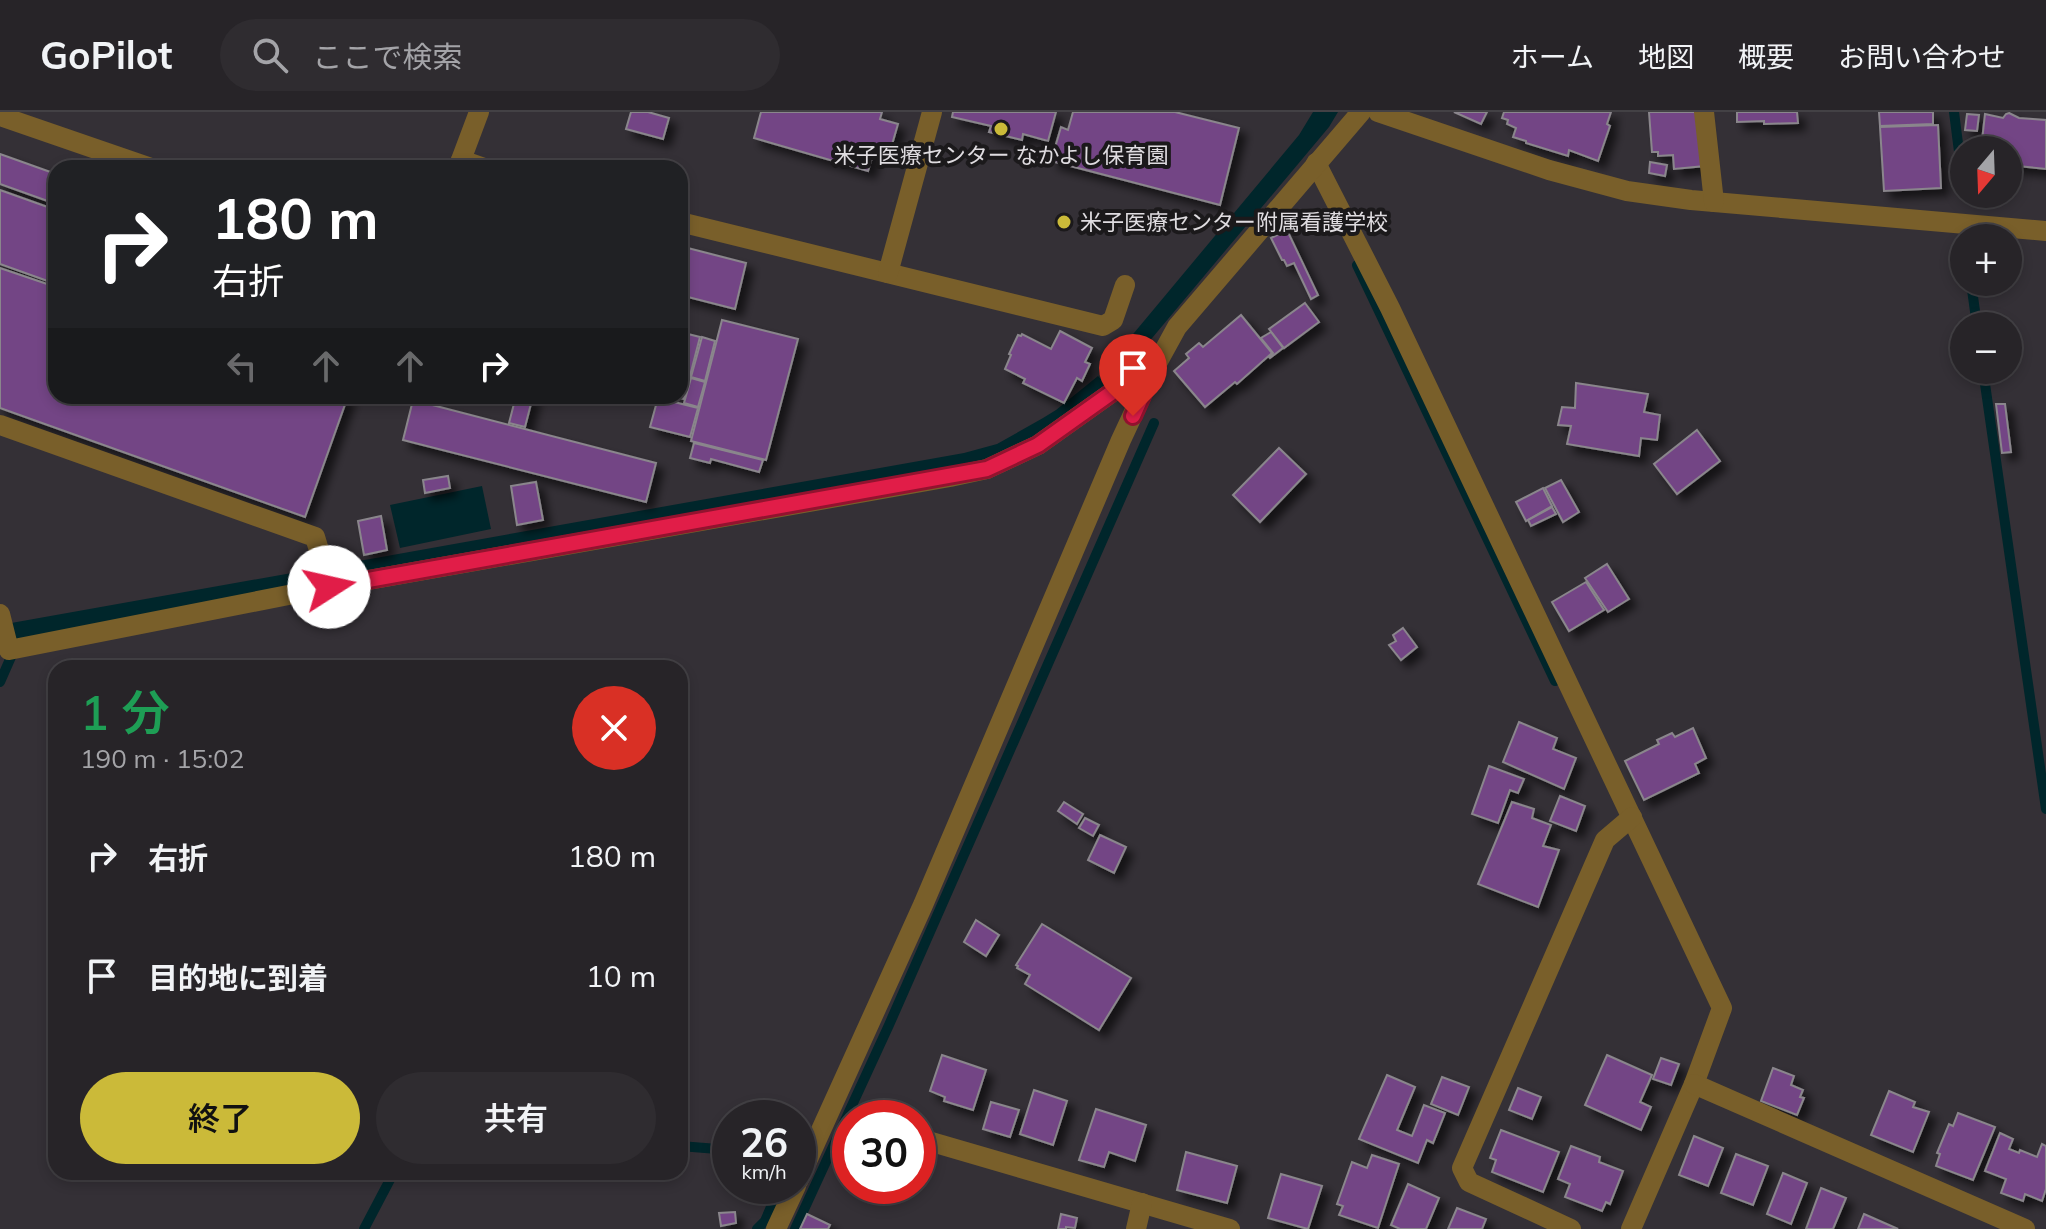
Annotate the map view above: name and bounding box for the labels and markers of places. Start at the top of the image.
marker: 米子医療センター なかよし保育園 [992,120,1010,138]
place label: 米子医療センター なかよし保育園 [834,141,1168,169]
place label: 米子医療センター附属看護学校 [1080,208,1388,236]
marker: 米子医療センター附属看護学校 [1055,213,1073,231]
pin [1099,334,1167,416]

